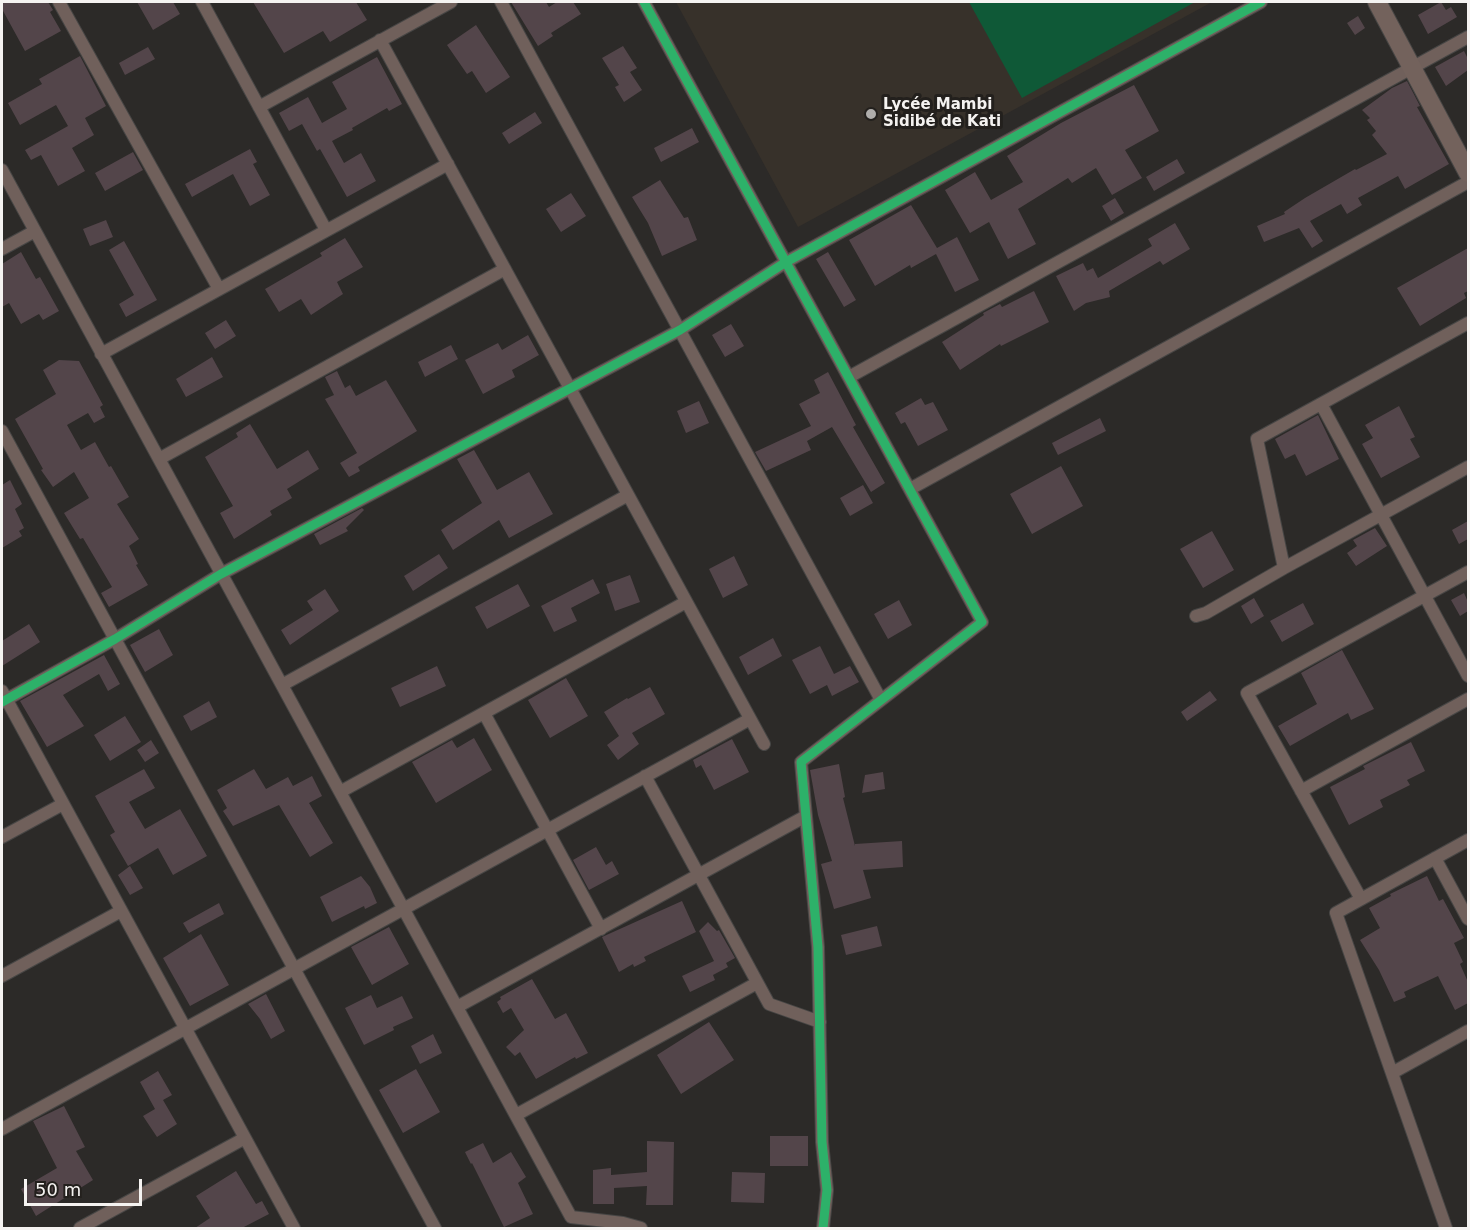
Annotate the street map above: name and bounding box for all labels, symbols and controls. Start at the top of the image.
place label: Lycée Mambi Sidibé de Kati [883,96,1001,131]
marker: Lycée Mambi Sidibé de Kati [864,107,878,121]
scale bar [27,1167,146,1205]
text: 50 m [35,1179,81,1200]

